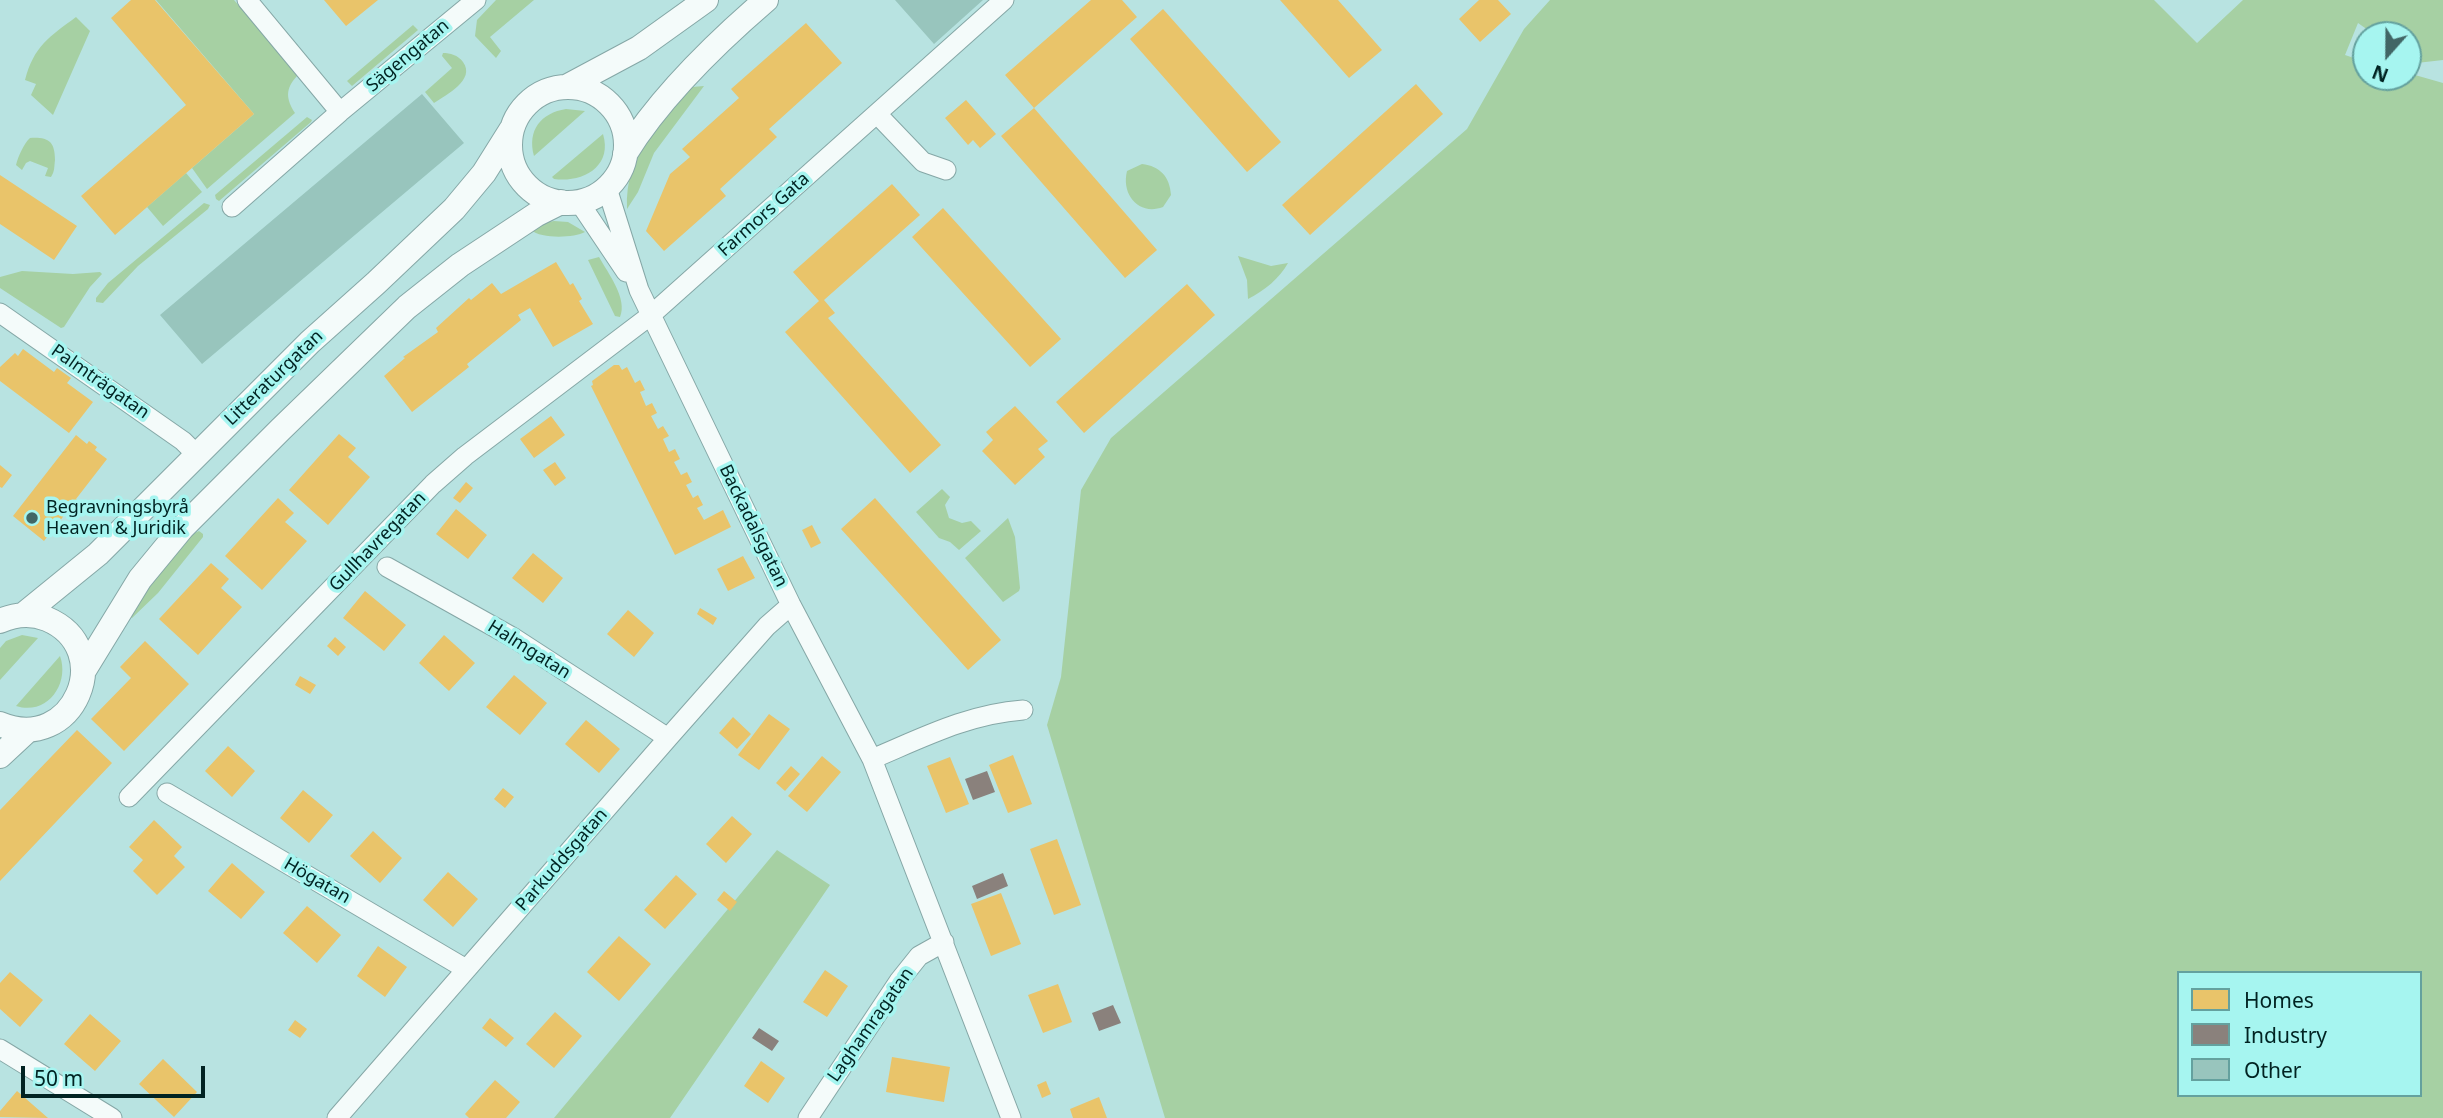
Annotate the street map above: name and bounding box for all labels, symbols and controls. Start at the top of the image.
street label: Sägengatan [362,15,454,97]
north arrow [2352,21,2422,91]
text: N [2368,59,2392,89]
street label: Farmors Gata [714,168,814,262]
street label: Litteraturgatan [220,326,328,430]
street label: Palmträgatan [47,340,153,424]
street label: Backadalsgatan [714,461,792,591]
street label: Gullhavregatan [325,488,431,596]
place label: Begravningsbyrå Heaven & Juridik [46,497,189,540]
marker: Begravningsbyrå Heaven & Juridik [24,510,40,526]
street label: Halmgatan [484,616,574,684]
street label: Parkuddsgatan [512,804,612,916]
street label: Högatan [280,853,354,909]
street label: Laghamragatan [824,964,918,1086]
legend [2177,971,2422,1097]
text: Homes [2244,986,2314,1014]
text: Industry [2244,1021,2327,1049]
scale bar [24,1052,208,1096]
text: Other [2244,1056,2301,1084]
text: 50 m [34,1064,83,1092]

